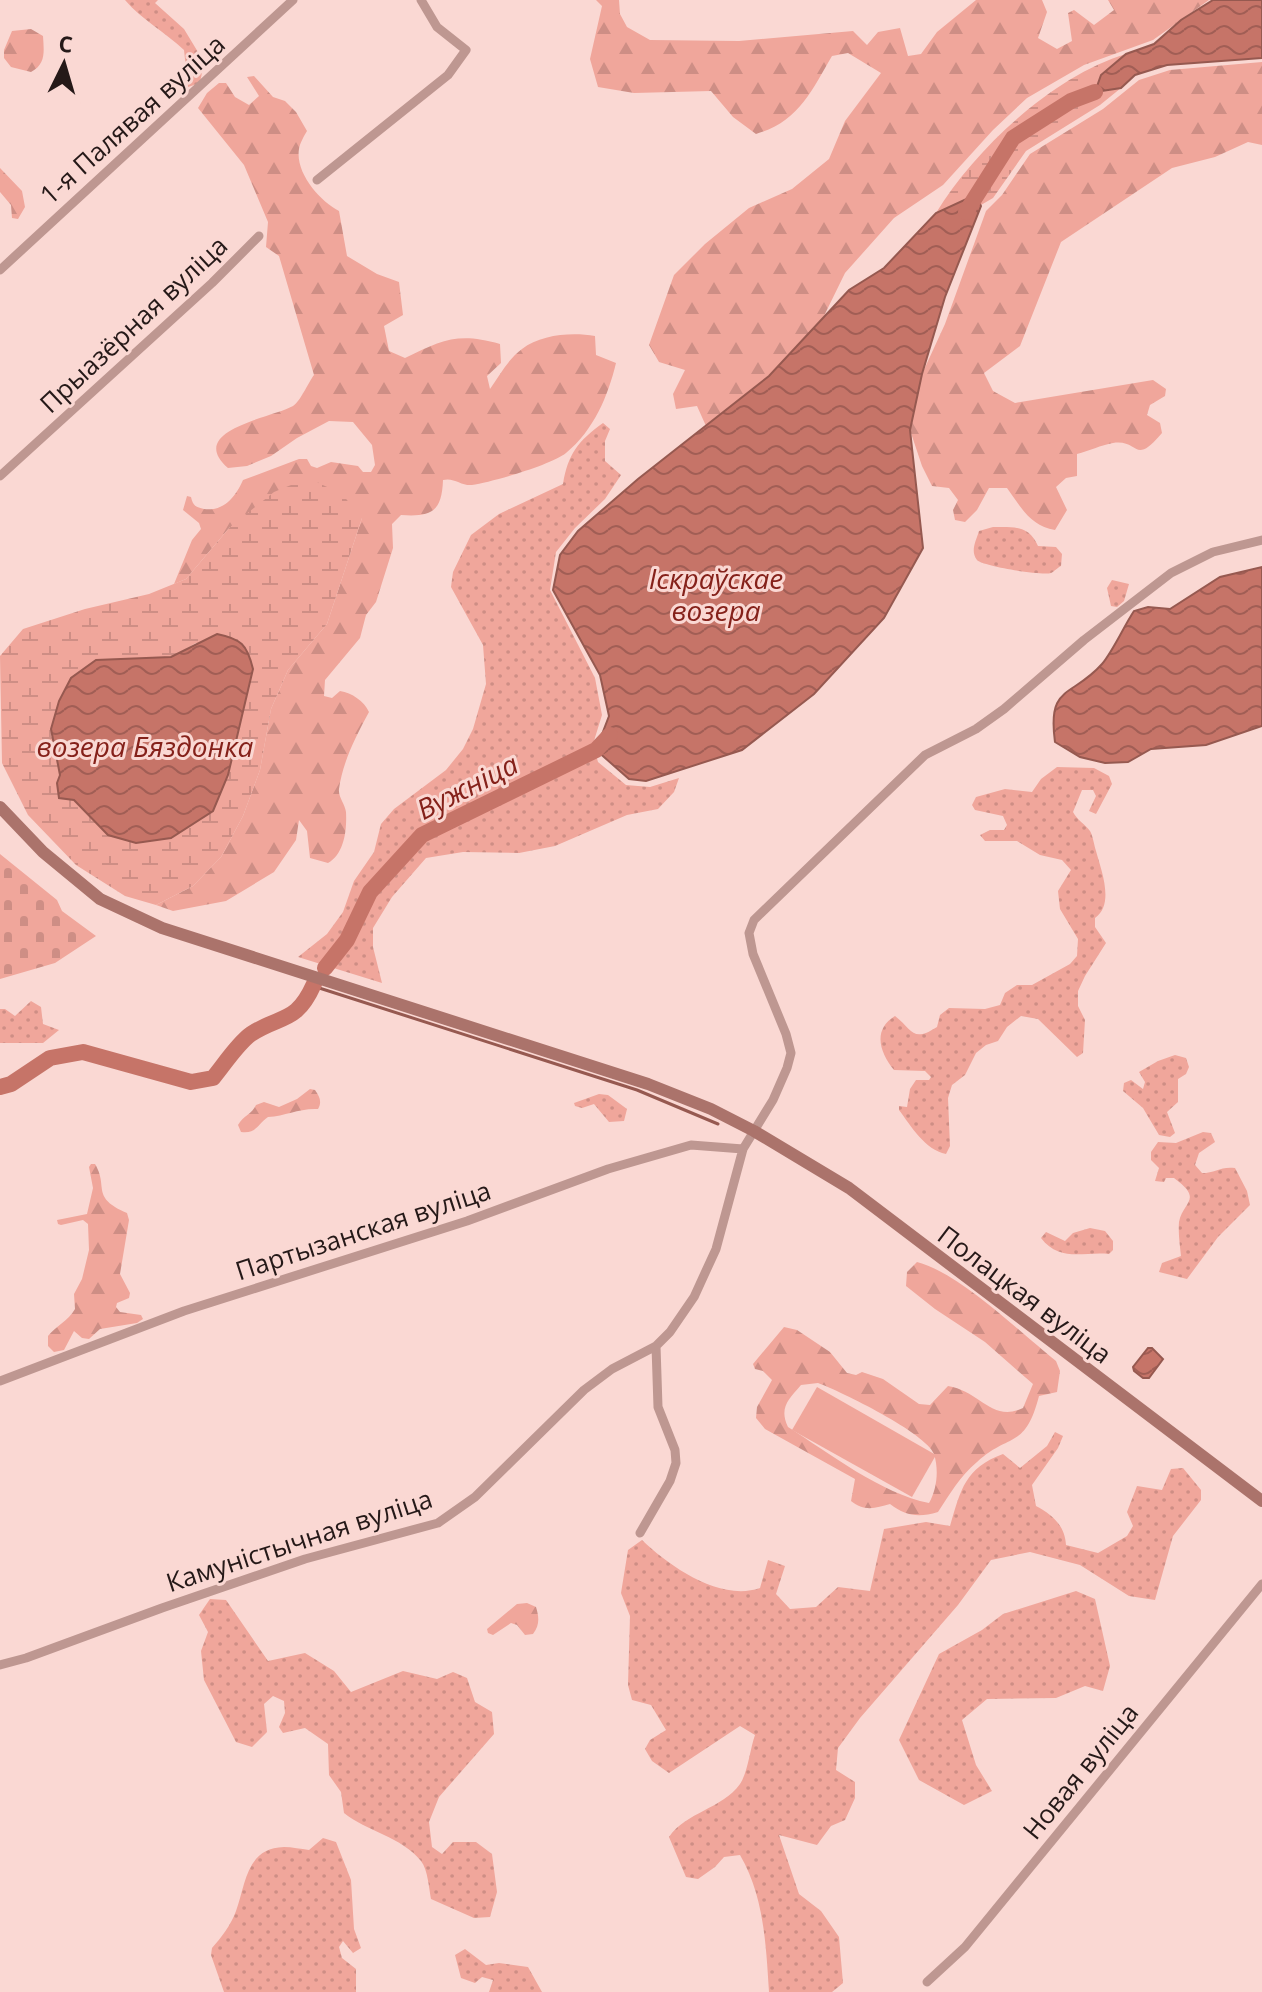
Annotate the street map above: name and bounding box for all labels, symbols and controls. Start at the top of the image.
north arrow [24,24,104,104]
street label: 1-я Палявая вуліца [32,26,232,212]
text: С [58,28,74,59]
street label: Прыазёрная вуліца [31,227,235,421]
water label: Іскраўскае возера [649,559,783,629]
water label: возера Бяздонка [37,727,254,765]
water label: Вужніца [410,744,524,828]
street label: Партызанская вуліца [231,1172,495,1288]
street label: Полацкая вуліца [931,1217,1119,1371]
street label: Камуністычная вуліца [161,1480,437,1600]
street label: Новая вуліца [1014,1695,1146,1847]

